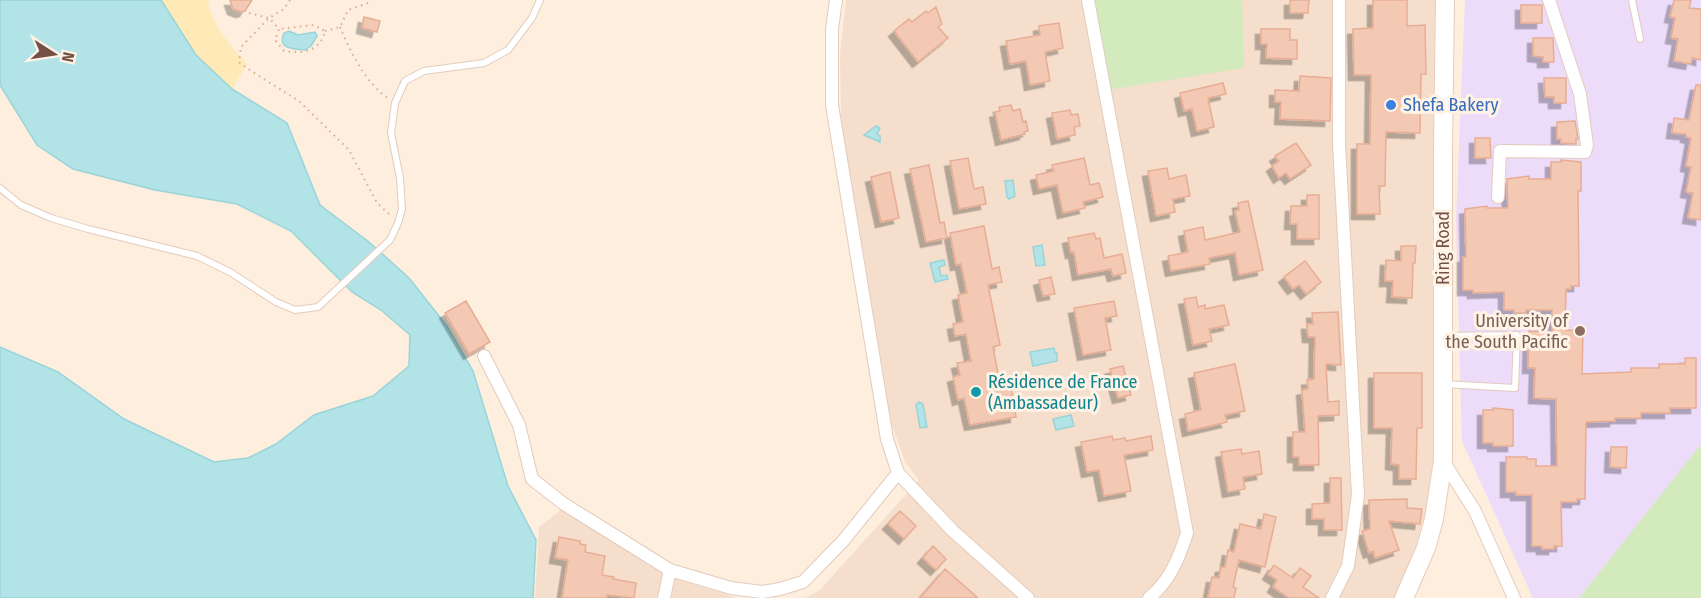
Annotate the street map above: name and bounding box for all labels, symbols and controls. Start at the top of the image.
north arrow [24,24,84,84]
text: N [58,50,78,64]
place label: Shefa Bakery [1403,94,1499,116]
marker: Shefa Bakery [1384,98,1398,112]
street label: Ring Road [1432,211,1454,285]
place label: University of the South Pacific [1445,310,1569,353]
marker: University of the South Pacific [1573,324,1587,338]
place label: Résidence de France (Ambassadeur) [988,371,1138,414]
marker: Résidence de France (Ambassadeur) [969,385,983,399]

